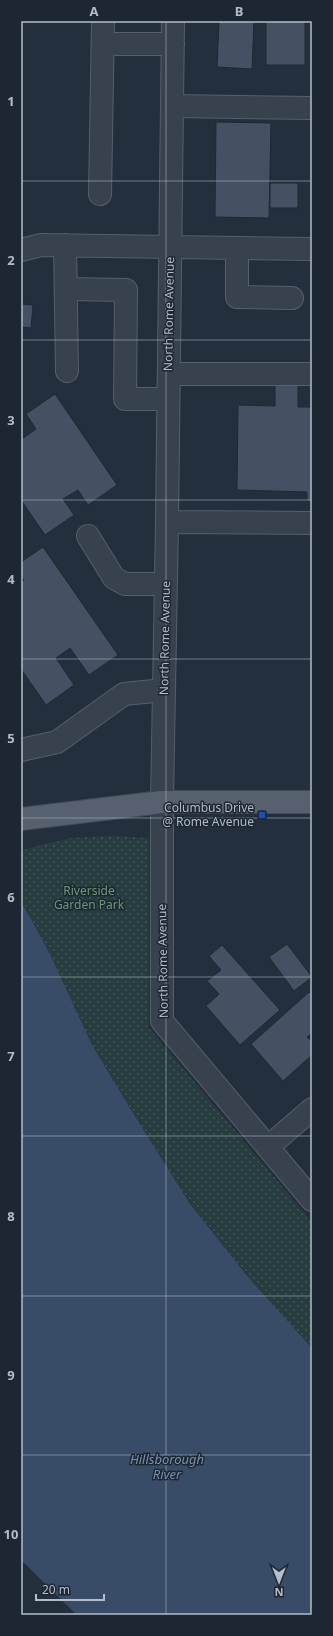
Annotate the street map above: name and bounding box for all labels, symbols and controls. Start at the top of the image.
text: A [90,2,99,20]
text: B [235,2,243,20]
text: 1 [7,92,15,110]
text: 2 [7,251,15,269]
street label: North Rome Avenue [159,257,178,371]
text: 3 [7,411,15,429]
text: 4 [7,570,15,588]
street label: North Rome Avenue [155,581,174,695]
text: 5 [7,729,15,747]
place label: Columbus Drive @ Rome Avenue [162,799,254,830]
marker: Columbus Drive @ Rome Avenue [257,810,267,820]
park label: Riverside Garden Park [54,882,125,913]
text: 6 [7,888,15,906]
street label: North Rome Avenue [153,904,172,1018]
text: 7 [7,1047,15,1065]
text: 8 [7,1207,15,1225]
text: 9 [7,1366,15,1384]
water label: Hillsborough River [130,1450,204,1483]
text: 10 [4,1525,18,1543]
north arrow [259,1562,299,1602]
scale bar [36,1576,104,1602]
text: 20 m [42,1581,70,1598]
text: N [275,1585,283,1600]

